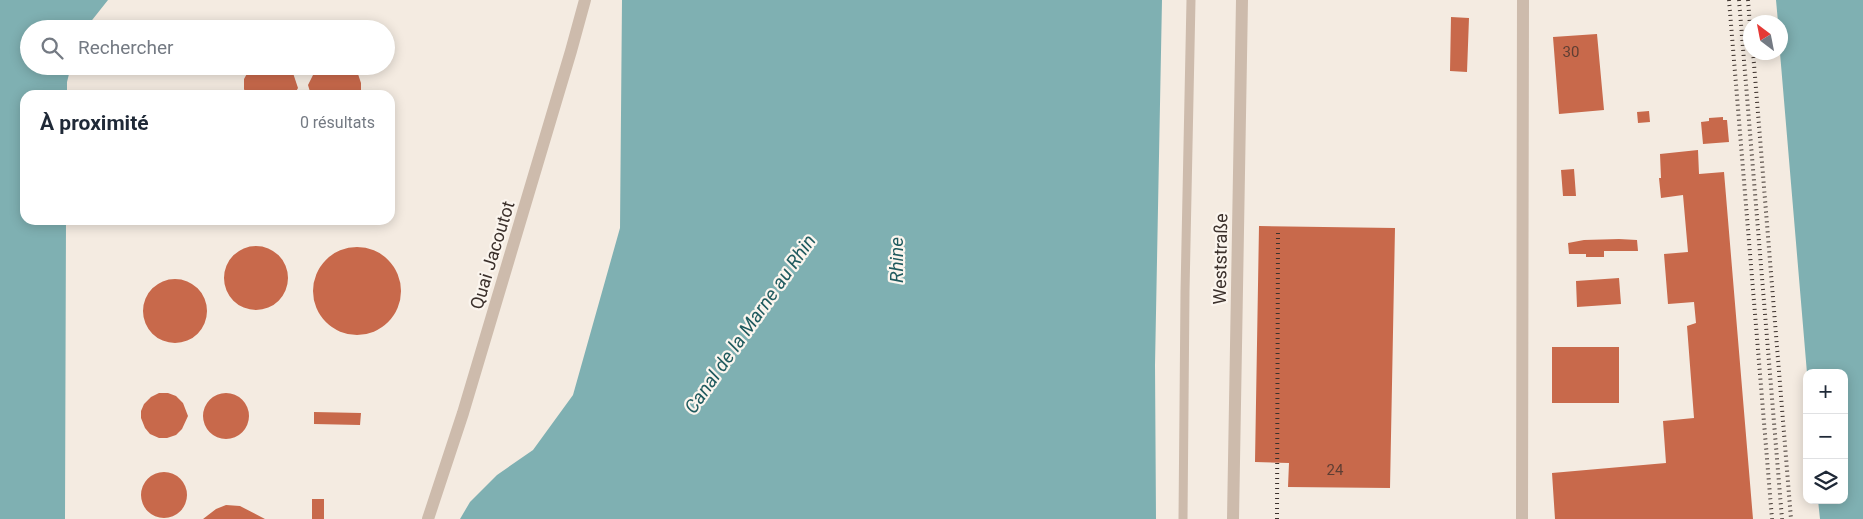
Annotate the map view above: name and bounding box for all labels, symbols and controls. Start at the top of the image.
north arrow [1743,15,1788,60]
search box [20,20,395,75]
icon: search [38,34,66,62]
text: Rechercher [78,36,173,59]
house number: 30 [1563,43,1579,61]
text: À proximité [40,111,149,135]
text: 0 résultats [300,113,375,132]
street label: Quai Jacoutot [466,198,518,312]
street label: Weststraße [1209,213,1231,305]
water label: Canal de la Marne au Rhin [679,230,821,418]
water label: Rhine [885,237,908,283]
map controls [1803,369,1848,504]
button: + [1803,369,1848,414]
button: − [1803,414,1848,459]
button: layers [1803,459,1848,504]
house number: 24 [1327,461,1344,479]

